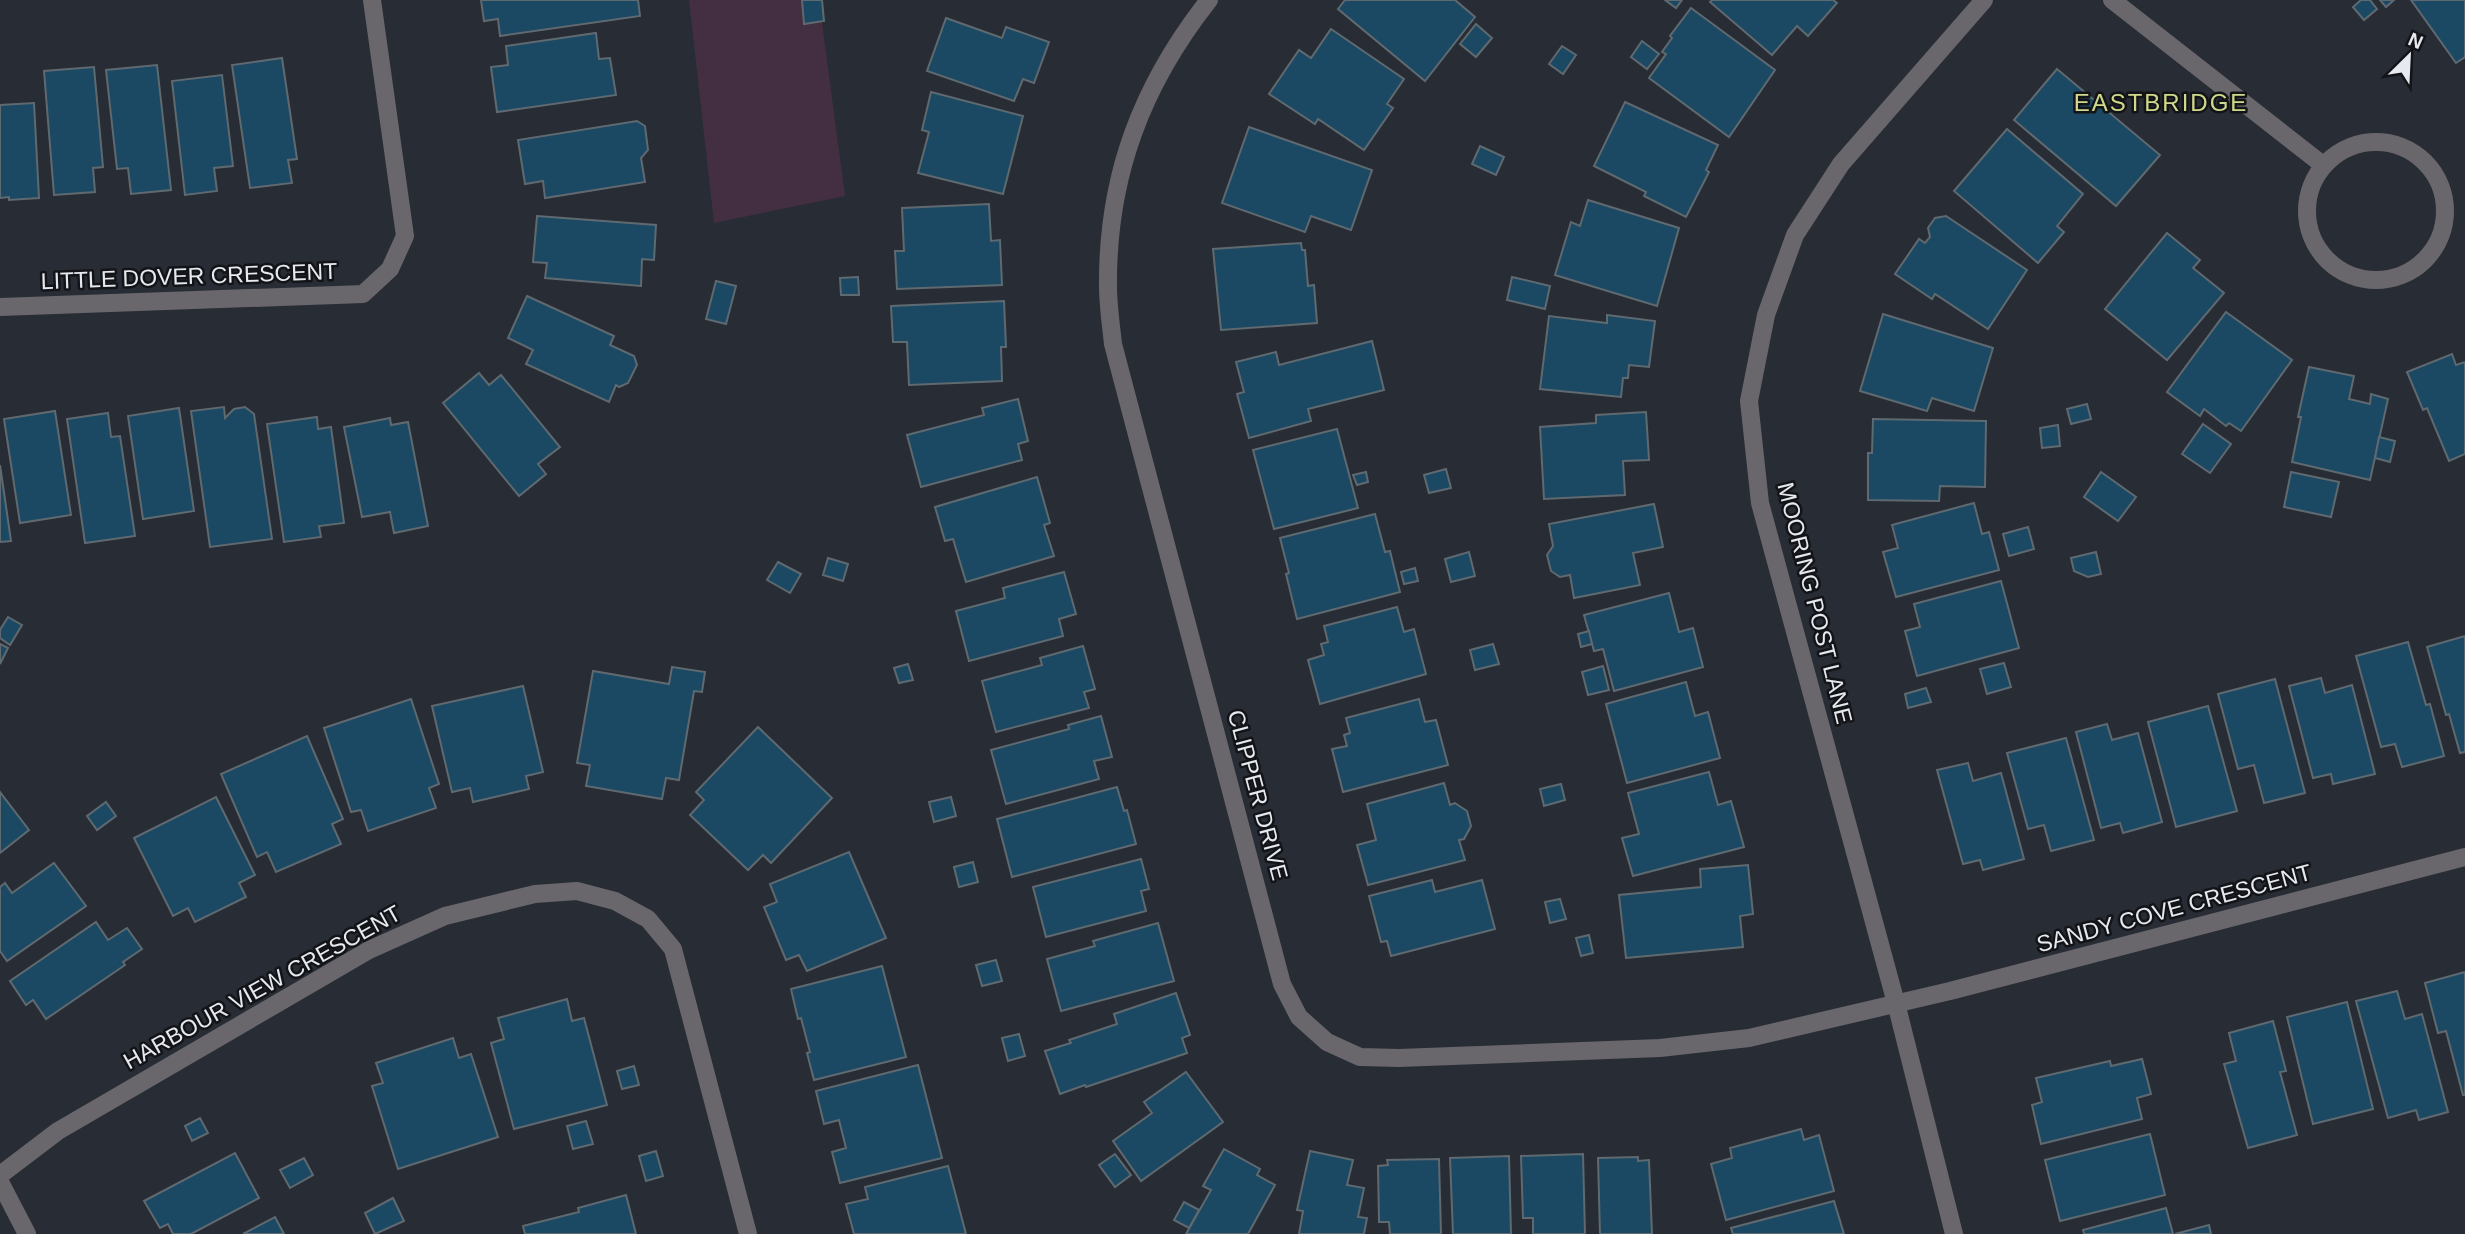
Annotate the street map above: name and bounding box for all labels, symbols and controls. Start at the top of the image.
north arrow [2374,21,2444,91]
text: N [2405,29,2426,53]
district label: EASTBRIDGE [2074,89,2248,116]
street label: LITTLE DOVER CRESCENT [40,258,338,294]
street label: MOORING POST LANE [1772,480,1858,726]
street label: CLIPPER DRIVE [1223,707,1293,883]
street label: SANDY COVE CRESCENT [2034,859,2314,957]
street label: HARBOUR VIEW CRESCENT [119,900,405,1074]

